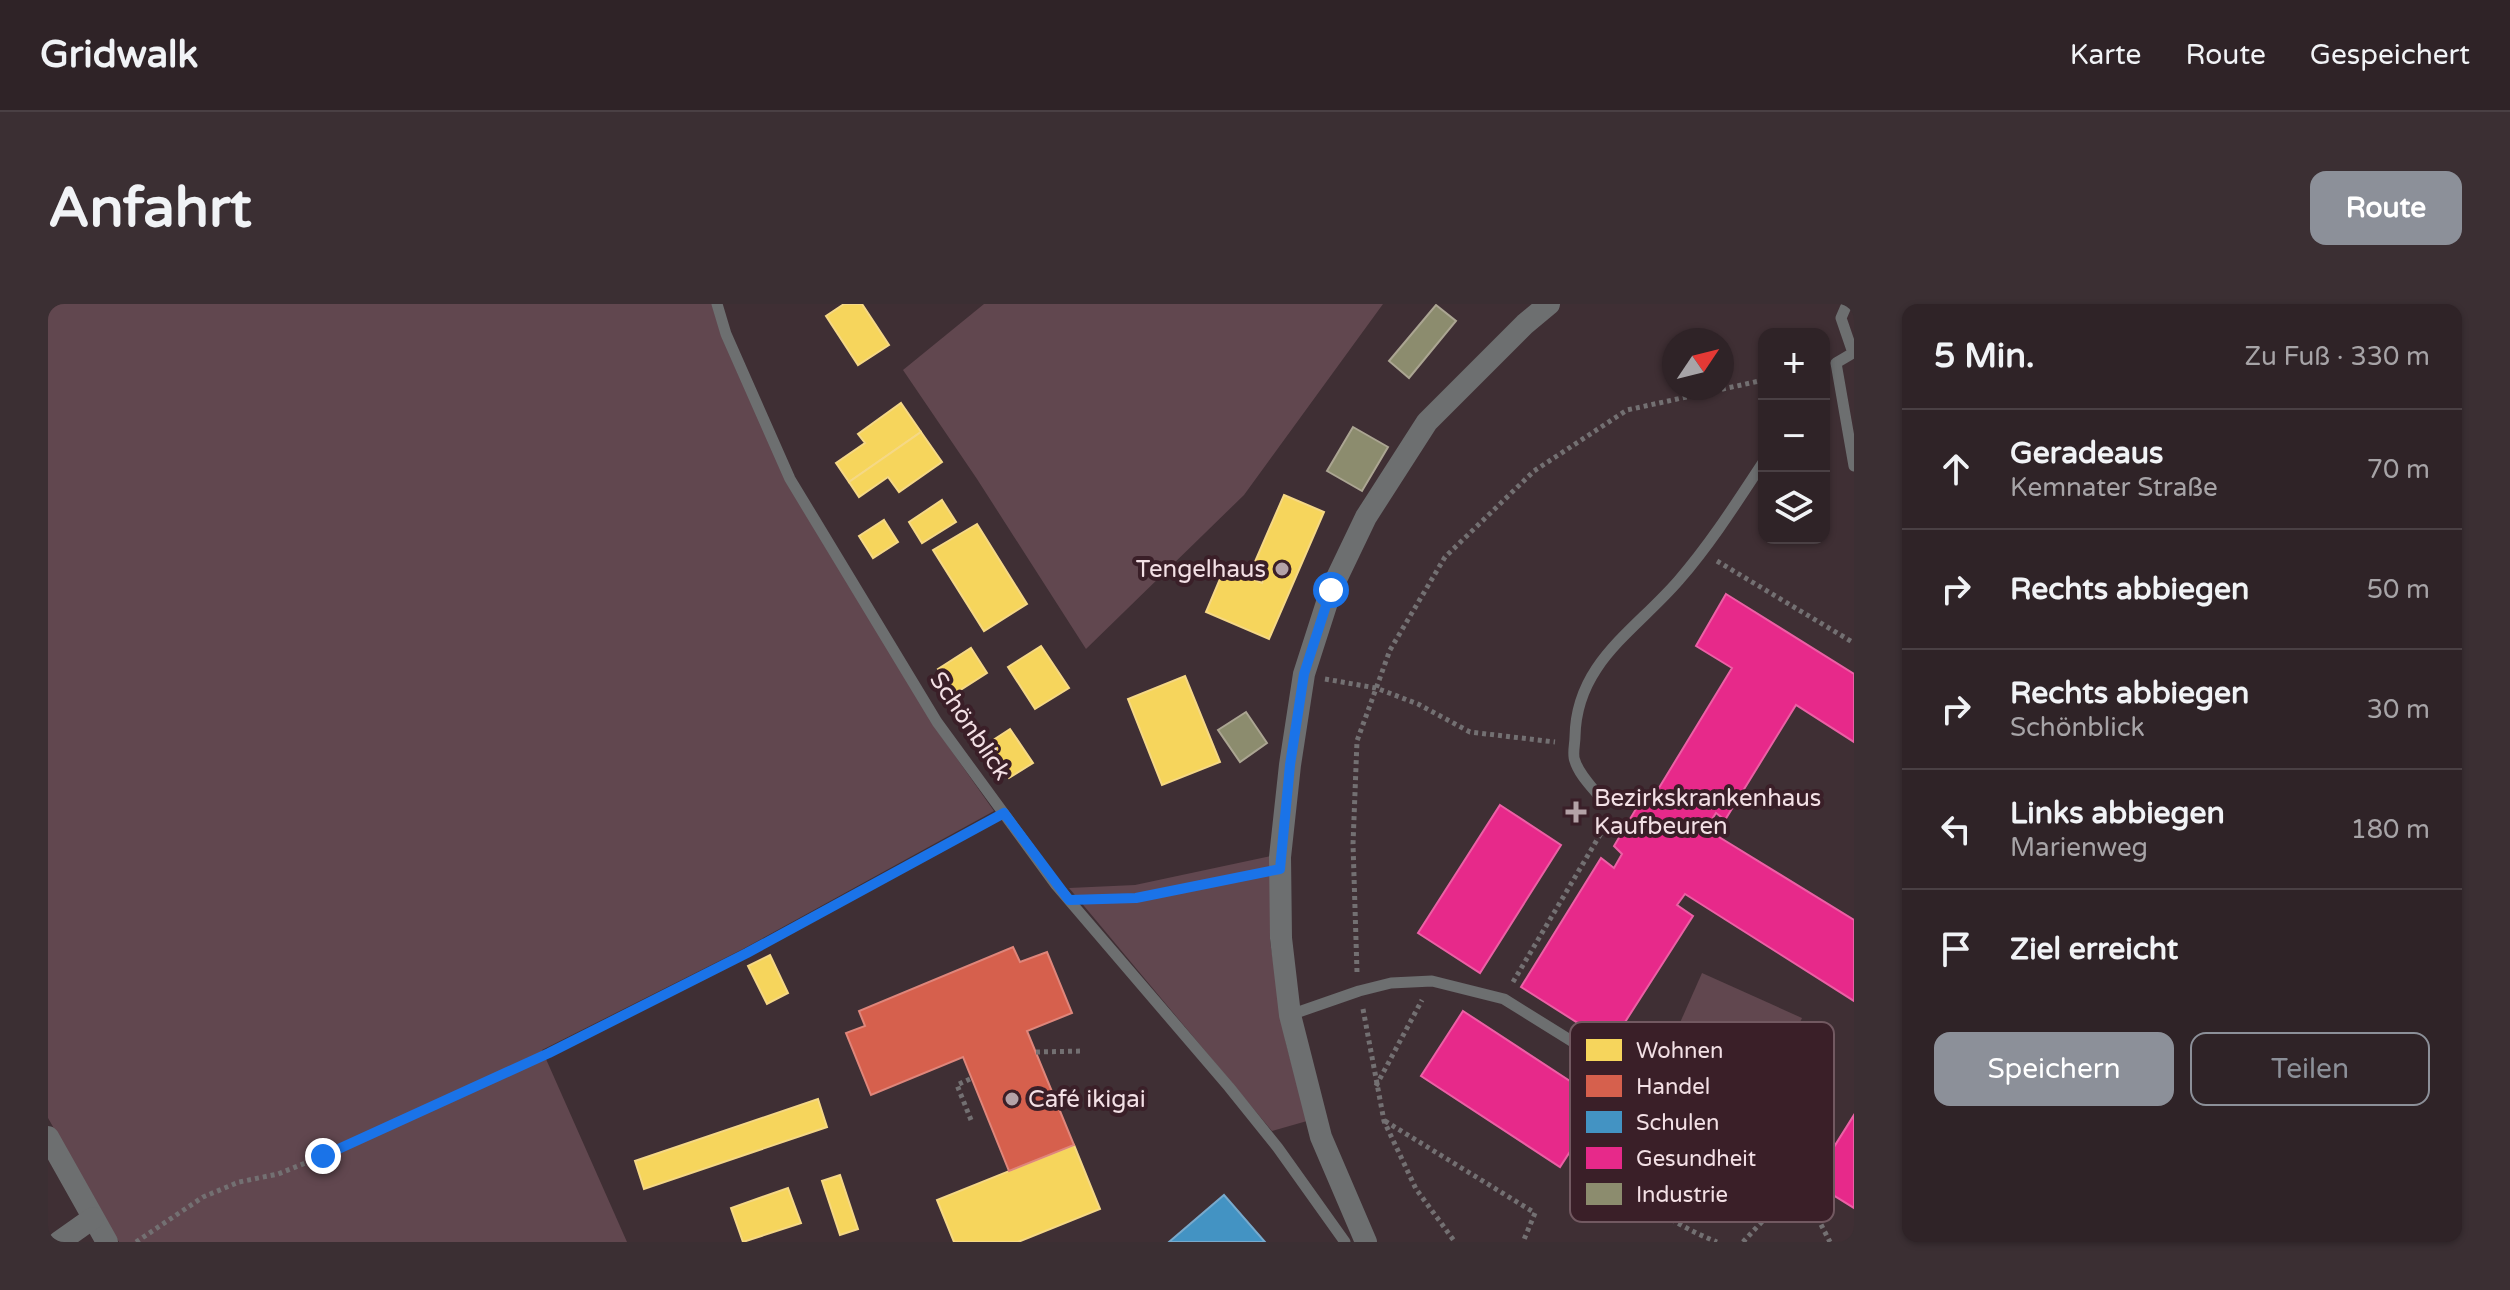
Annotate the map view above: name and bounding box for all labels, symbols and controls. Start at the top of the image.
text: Gridwalk [40,32,198,78]
text: Karte [2070,38,2141,72]
text: Route [2185,38,2266,72]
text: Gespeichert [2310,38,2470,72]
button: Route [2310,171,2462,245]
text: Anfahrt [48,175,252,242]
north arrow [1662,328,1734,400]
map controls [1758,328,1830,544]
button: + [1758,328,1830,400]
text: 5 Min. [1934,336,2035,377]
text: Zu Fuß · 330 m [2244,341,2430,372]
button: − [1758,400,1830,472]
text: Geradeaus [2010,435,2163,472]
icon: ahead [1934,447,1978,491]
text: 70 m [2367,454,2430,485]
button: layers [1758,472,1830,544]
text: Kemnater Straße [2010,472,2218,503]
place label: Tengelhaus [1136,555,1266,584]
marker: Tengelhaus [1273,560,1291,578]
icon: right [1934,567,1978,611]
text: Rechts abbiegen [2010,571,2249,608]
route start [1313,572,1349,608]
text: 50 m [2367,574,2430,605]
street label: Schönblick [923,666,1017,786]
text: Rechts abbiegen [2010,675,2249,712]
icon: right [1934,687,1978,731]
text: 30 m [2367,694,2430,725]
text: Schönblick [2010,712,2145,743]
place label: Bezirkskrankenhaus Kaufbeuren [1594,784,1821,841]
text: Links abbiegen [2010,795,2225,832]
marker: Bezirkskrankenhaus Kaufbeuren [1565,801,1587,823]
icon: left [1934,807,1978,851]
text: 180 m [2350,814,2430,845]
text: Marienweg [2010,832,2148,863]
icon: arrive [1934,927,1978,971]
text: Ziel erreicht [2010,931,2178,968]
legend [1570,1022,1834,1222]
button: Speichern [1934,1032,2174,1106]
button: Teilen [2190,1032,2430,1106]
text: Wohnen [1636,1038,1723,1064]
text: Handel [1636,1074,1710,1100]
place label: Café ikigai [1028,1085,1146,1114]
marker: Café ikigai [1003,1090,1021,1108]
text: Schulen [1636,1110,1719,1136]
route end [305,1138,341,1174]
text: Gesundheit [1636,1146,1756,1172]
text: Industrie [1636,1182,1728,1208]

